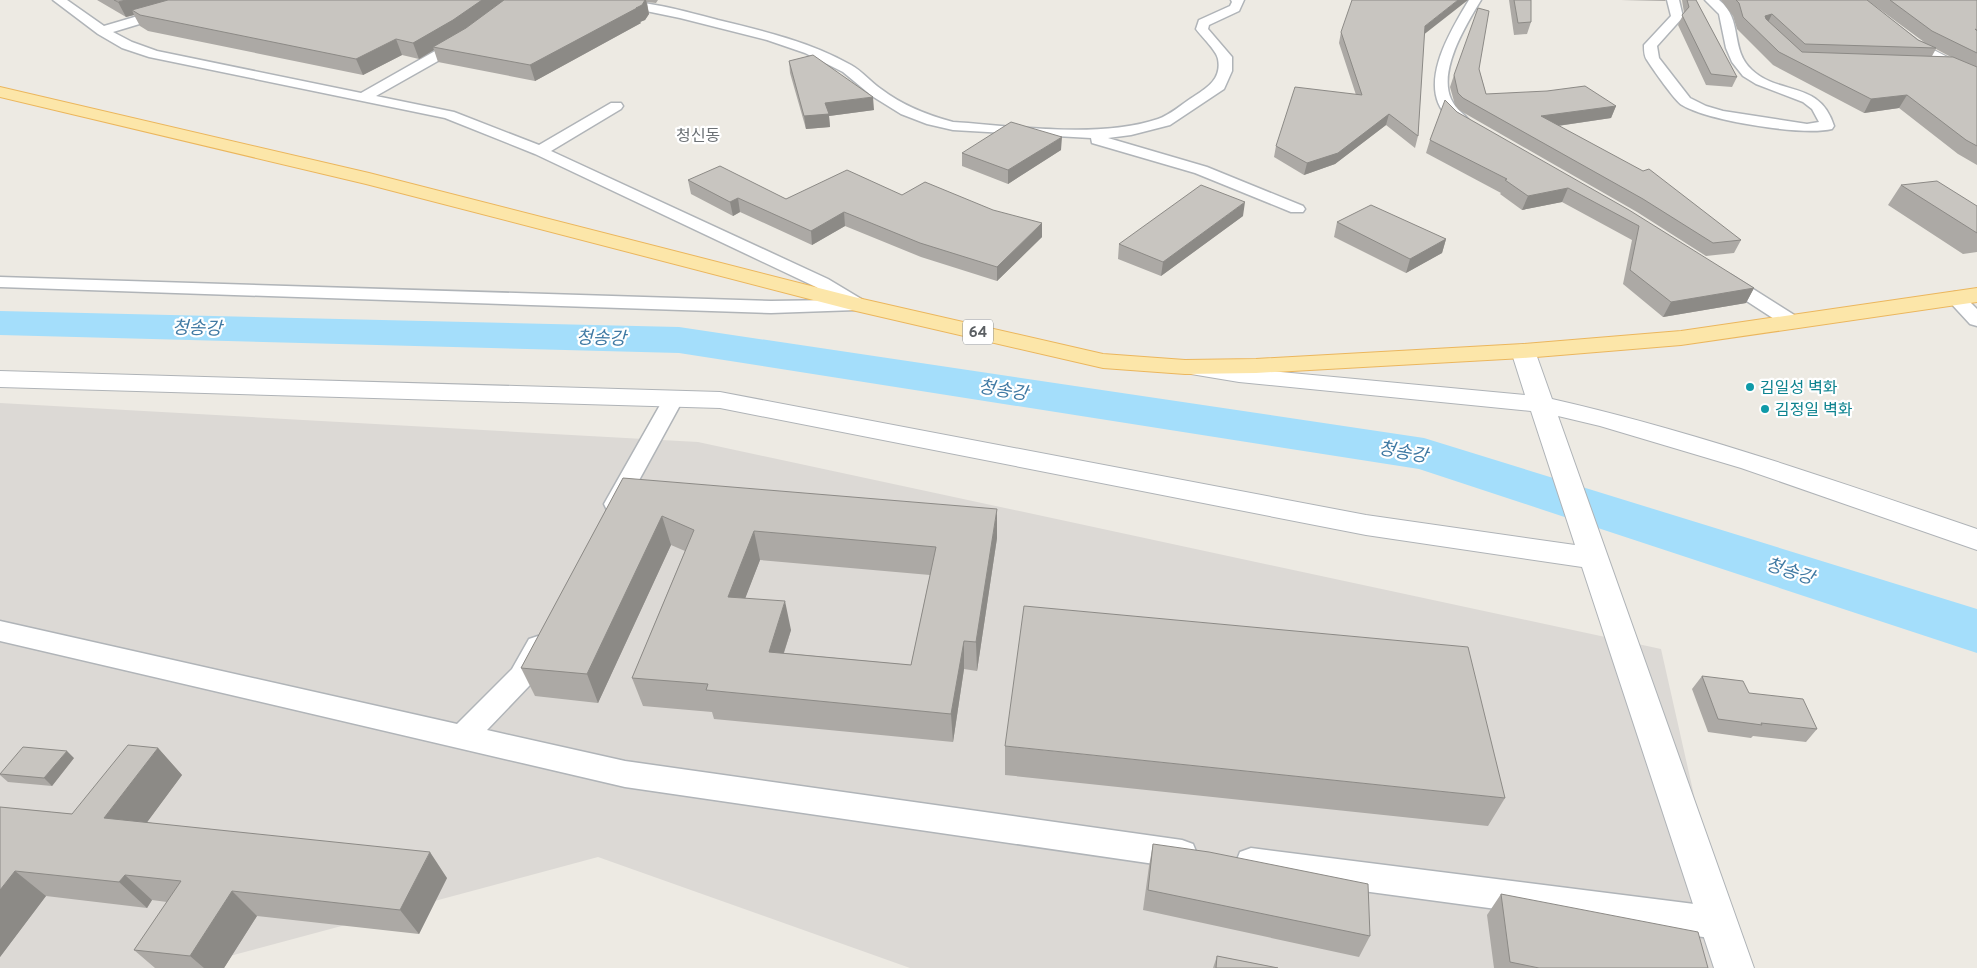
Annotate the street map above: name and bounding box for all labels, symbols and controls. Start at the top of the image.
district label: 청신동 [676,127,720,147]
water label: 청송강 [172,318,224,341]
road number: 64 [963,320,993,344]
water label: 청송강 [576,328,628,351]
water label: 청송강 [976,376,1032,407]
place label: 김일성 벽화 [1760,379,1838,399]
marker: 김일성 벽화 [1744,381,1756,393]
place label: 김정일 벽화 [1775,401,1853,421]
marker: 김정일 벽화 [1759,403,1771,415]
water label: 청송강 [1376,438,1432,470]
water label: 청송강 [1762,554,1819,592]

